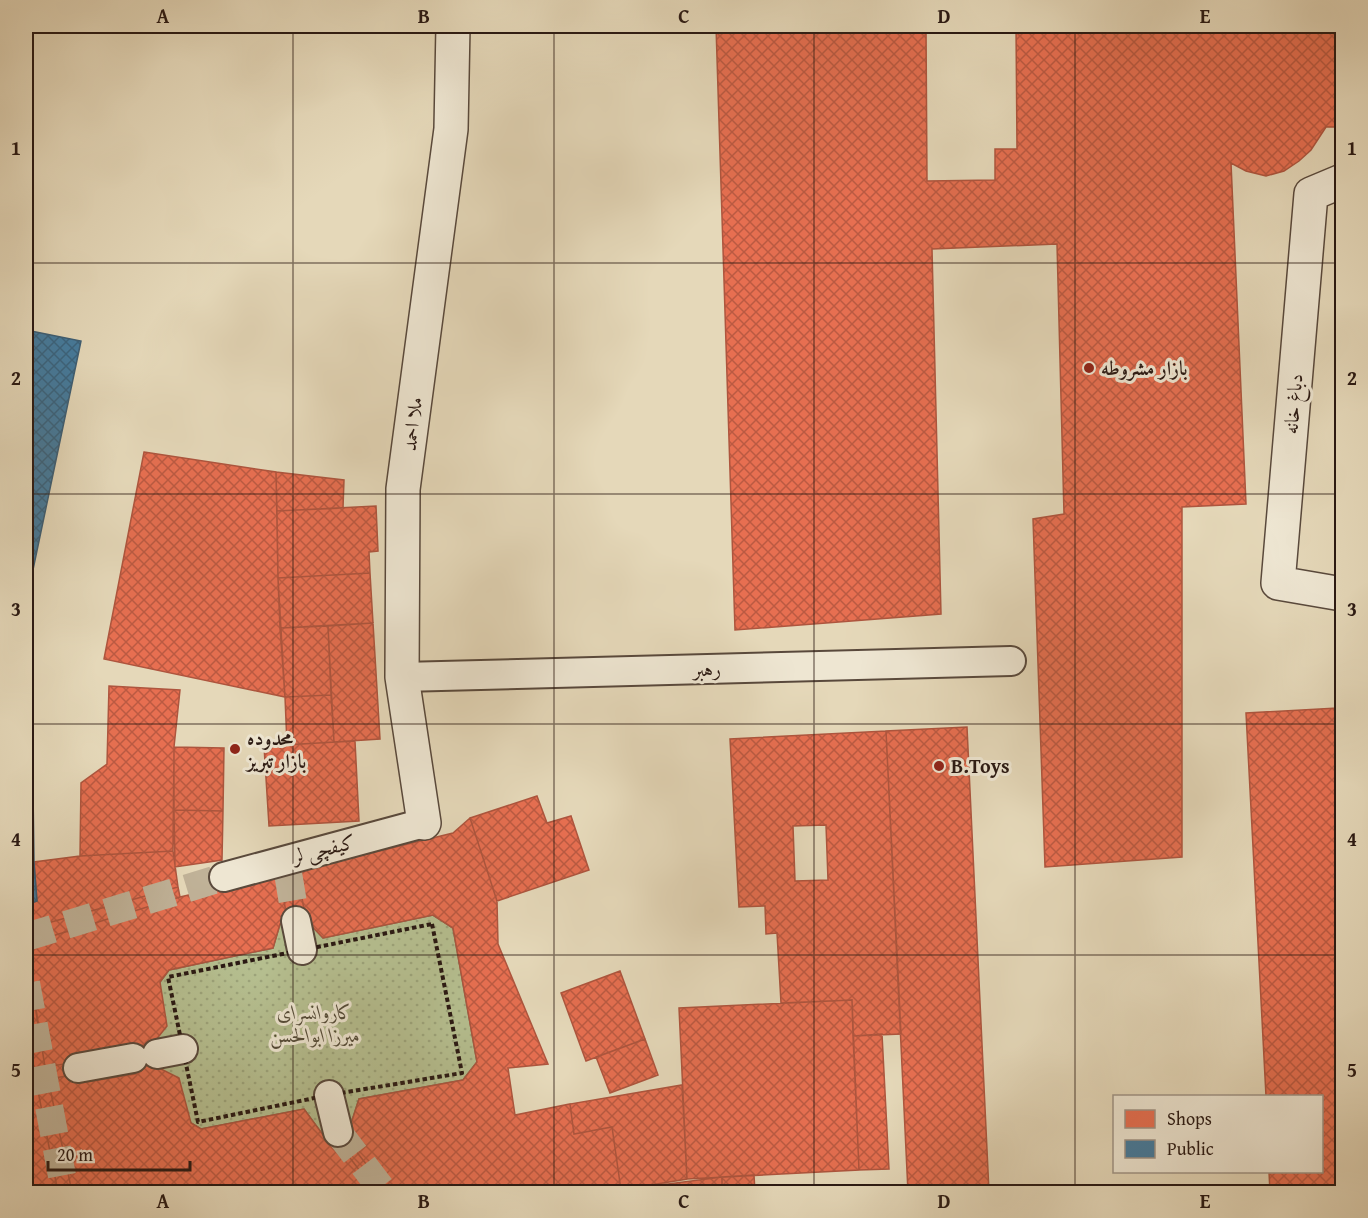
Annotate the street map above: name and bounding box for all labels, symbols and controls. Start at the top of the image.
text: A [157,1,170,30]
text: B [418,1,430,30]
text: C [678,1,690,30]
text: D [937,1,951,30]
text: E [1200,1,1211,30]
text: 1 [11,133,21,162]
text: 1 [1347,133,1357,162]
place label: بازار مشروطه [1101,353,1188,382]
marker: بازار مشروطه [1082,361,1096,375]
text: 2 [11,363,21,392]
text: 2 [1347,363,1357,392]
street label: دباغ خانه [1275,372,1314,436]
street label: ملا احمد [394,395,429,453]
text: 3 [11,594,21,623]
text: 3 [1347,594,1357,623]
street label: رهبر [690,654,721,684]
place label: محدوده بازار تبریز [245,723,306,775]
marker: محدوده بازار تبریز [228,742,242,756]
place label: B.Toys [951,751,1010,780]
marker: B.Toys [932,759,946,773]
text: 4 [11,824,21,853]
text: 4 [1347,824,1357,853]
street label: کیفچی لر [287,826,359,871]
park label: کاروانسرای میرزا ابوالحسن [270,997,360,1049]
text: 5 [11,1055,21,1084]
text: 5 [1347,1055,1357,1084]
legend [1113,1095,1323,1173]
text: Shops [1167,1105,1212,1132]
scale bar [48,1134,190,1172]
text: Public [1167,1135,1214,1162]
text: 20 m [57,1141,93,1168]
text: A [157,1186,170,1215]
text: B [418,1186,430,1215]
text: C [678,1186,690,1215]
text: D [937,1186,951,1215]
text: E [1200,1186,1211,1215]

